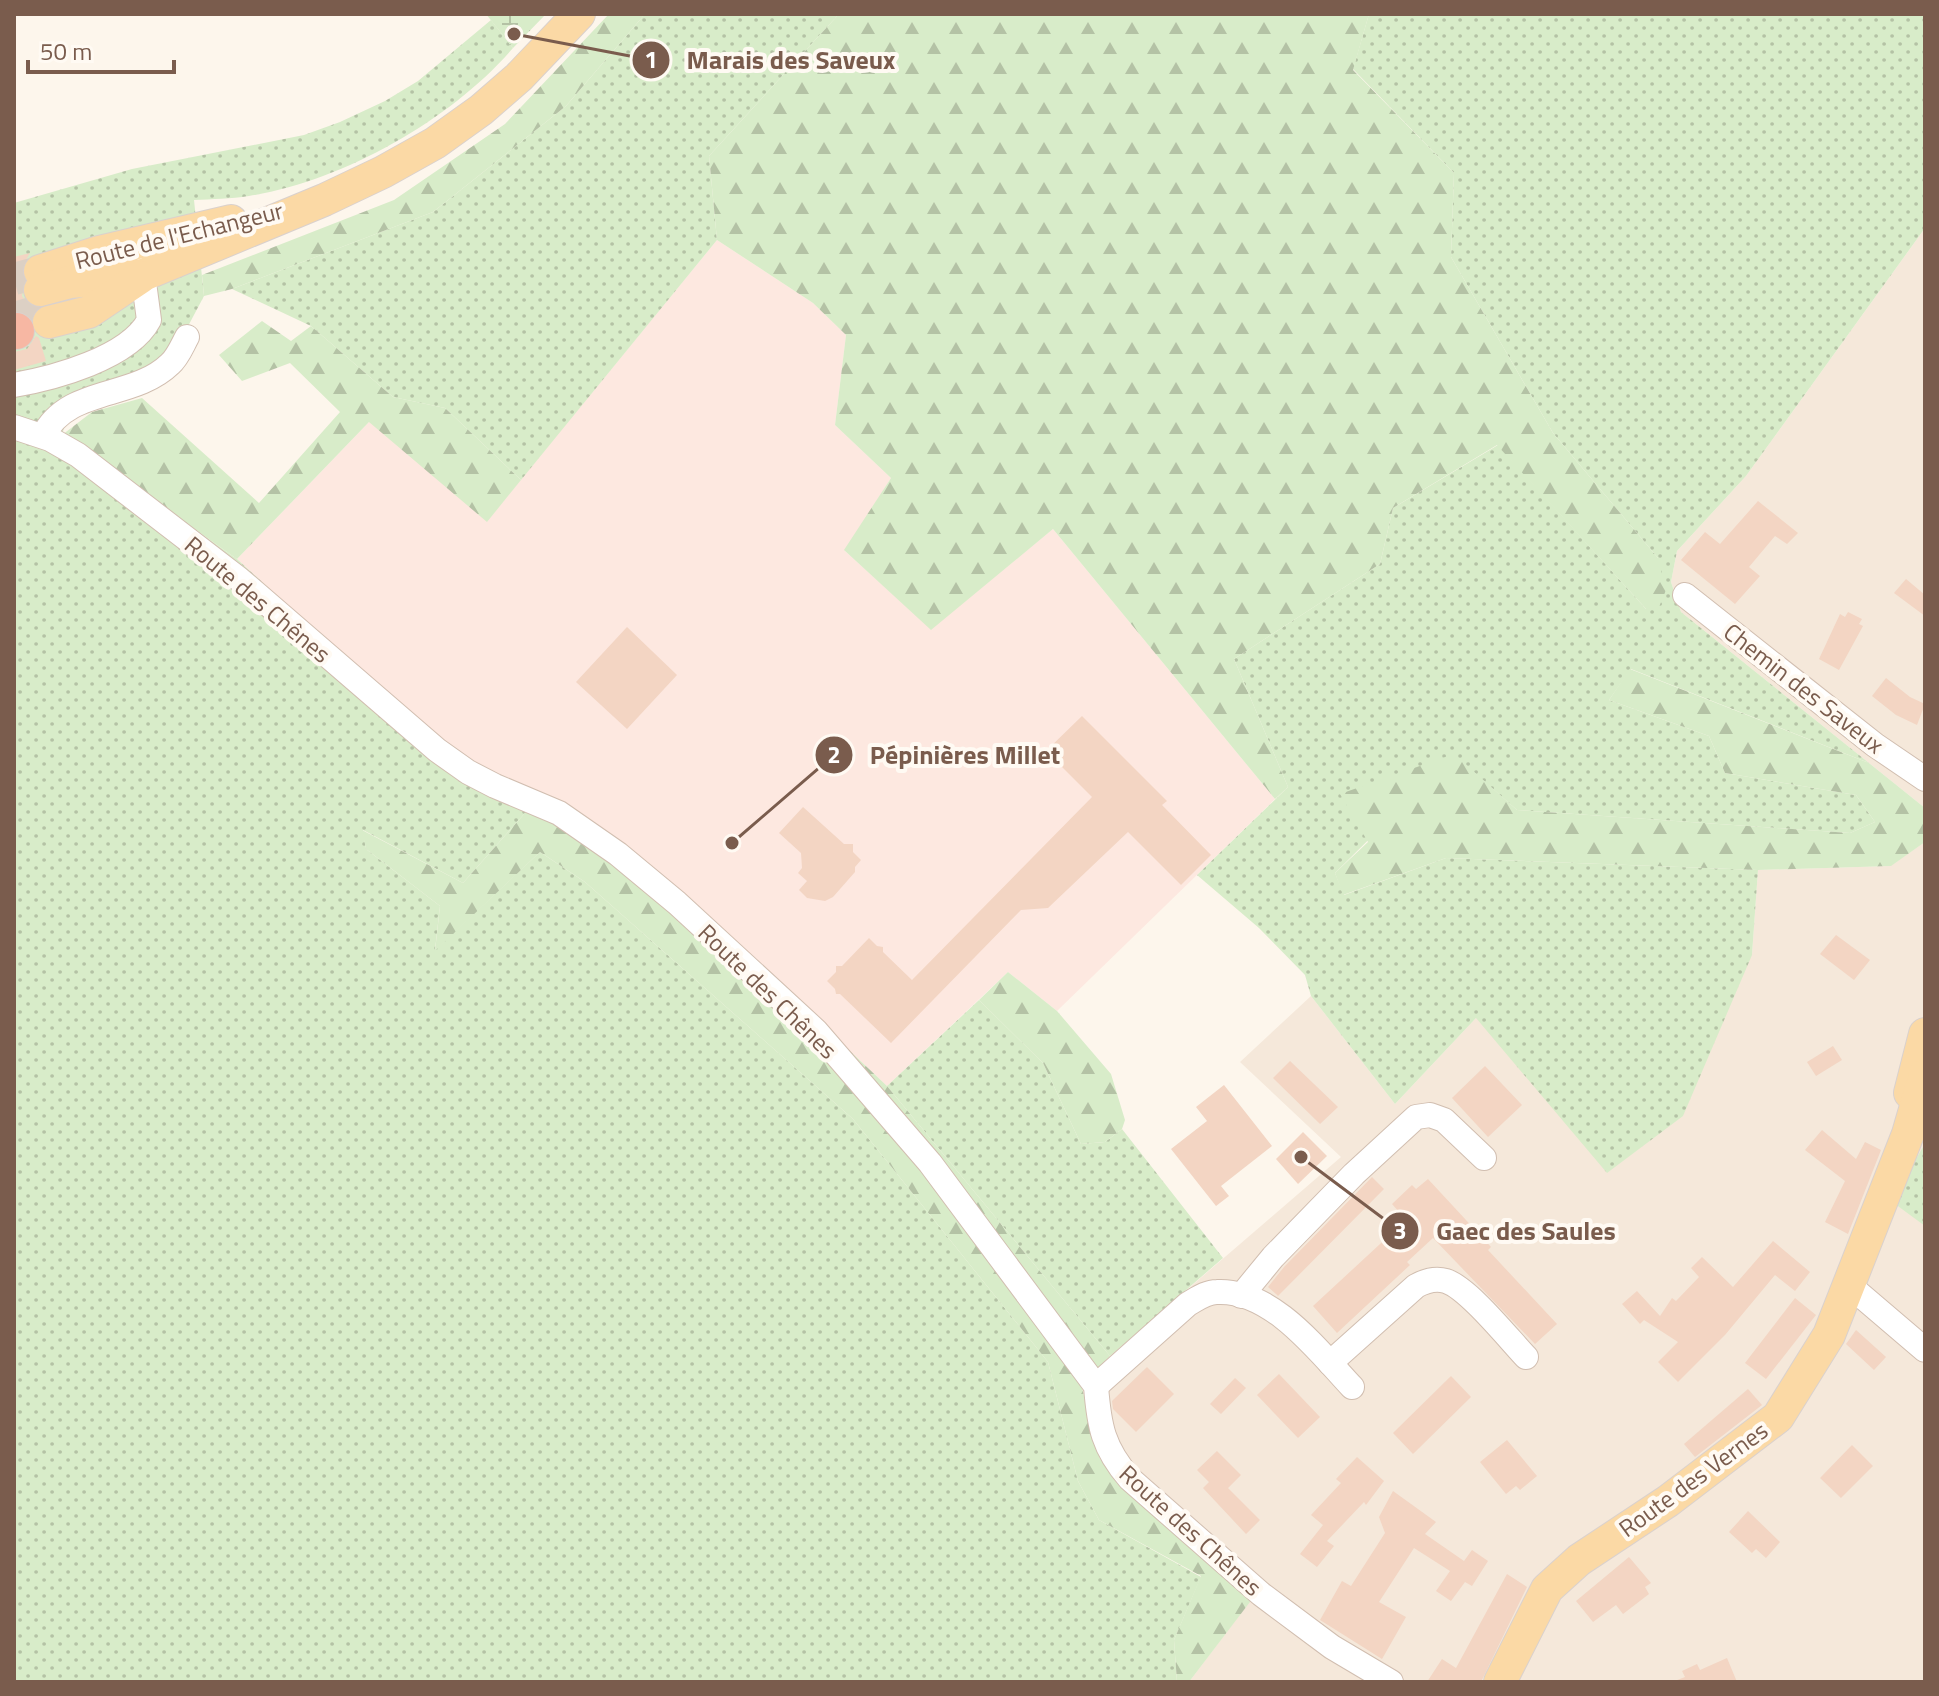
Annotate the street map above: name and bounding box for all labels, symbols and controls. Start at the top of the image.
scale bar [28,24,174,74]
text: 50 m [40,33,92,69]
callout: Marais des Saveux [631,35,912,85]
text: Marais des Saveux [687,40,895,79]
text: 1 [644,41,658,77]
street label: Route de l'Echangeur [71,192,287,278]
street label: Route des Chênes [177,527,339,671]
street label: Chemin des Saveux [1716,614,1892,762]
callout: Pépinières Millet [814,730,1077,780]
text: Pépinières Millet [870,735,1060,774]
text: 2 [827,736,841,772]
street label: Route des Chênes [690,915,846,1067]
callout: Gaec des Saules [1380,1206,1632,1256]
text: Gaec des Saules [1436,1211,1616,1250]
text: 3 [1393,1212,1407,1248]
street label: Route des Vernes [1611,1412,1775,1546]
street label: Route des Chênes [1112,1456,1270,1604]

